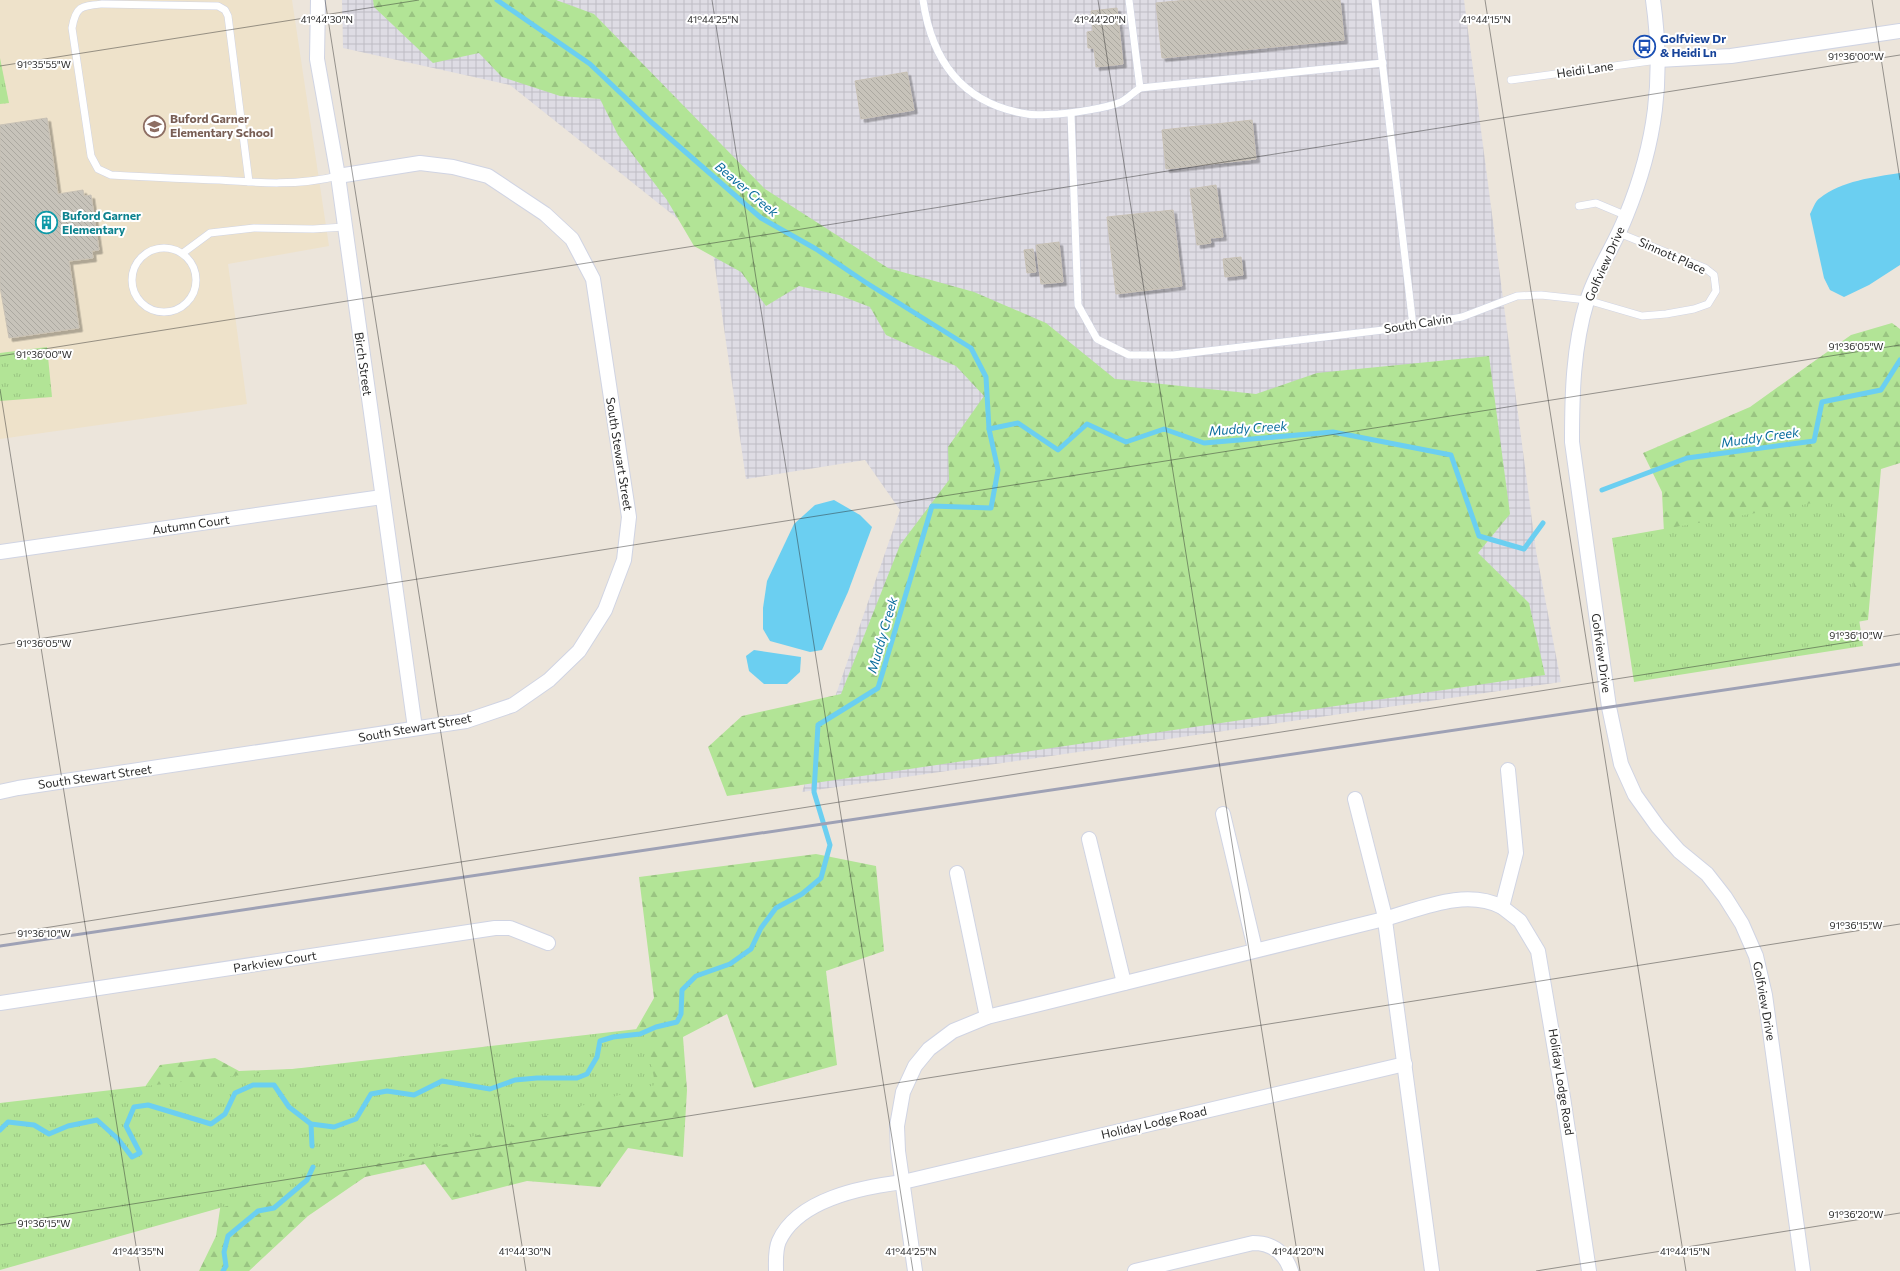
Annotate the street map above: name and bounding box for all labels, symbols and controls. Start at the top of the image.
text: 41°44'30"N [301,13,353,25]
text: 41°44'25"N [687,13,739,25]
text: 41°44'20"N [1074,13,1126,25]
text: 41°44'15"N [1461,13,1511,25]
place label: Golfview Dr & Heidi Ln [1660,31,1726,59]
bus stop icon: Golfview Dr & Heidi Ln [1632,33,1658,59]
text: 91°36'00"W [1828,50,1884,62]
text: 91°35'55"W [17,58,71,70]
street label: Heidi Lane [1556,58,1614,80]
place label: Buford Garner Elementary School [170,111,273,139]
school or university icon: Buford Garner Elementary School [142,113,168,139]
water label: Beaver Creek [712,158,783,221]
place label: Buford Garner Elementary [62,208,141,236]
building icon: Buford Garner Elementary [34,210,60,236]
street label: Golfview Drive [1581,224,1627,303]
street label: Sinnott Place [1637,234,1708,276]
street label: South Calvin [1383,311,1453,335]
street label: Birch Street [353,331,375,397]
text: 91°36'05"W [1828,340,1884,352]
text: 91°36'00"W [16,348,72,360]
street label: South Stewart Street [604,396,636,512]
water label: Muddy Creek [1208,417,1289,439]
water label: Muddy Creek [1720,423,1801,450]
street label: Autumn Court [151,512,231,536]
water label: Muddy Creek [863,594,901,675]
street label: Golfview Drive [1589,612,1614,693]
text: 91°36'10"W [1829,629,1883,641]
text: 91°36'05"W [16,637,72,649]
street label: South Stewart Street [357,710,473,744]
street label: South Stewart Street [37,761,153,791]
text: 91°36'15"W [1830,919,1882,931]
text: 91°36'10"W [17,927,71,939]
street label: Parkview Court [232,947,318,975]
street label: Golfview Drive [1751,960,1779,1041]
street label: Holiday Lodge Road [1547,1027,1577,1136]
street label: Holiday Lodge Road [1100,1103,1208,1141]
text: 91°36'20"W [1829,1208,1883,1220]
text: 91°36'15"W [18,1217,70,1229]
text: 41°44'35"N [112,1245,164,1257]
text: 41°44'30"N [499,1245,551,1257]
text: 41°44'25"N [885,1245,937,1257]
text: 41°44'20"N [1272,1245,1324,1257]
text: 41°44'15"N [1660,1245,1710,1257]

